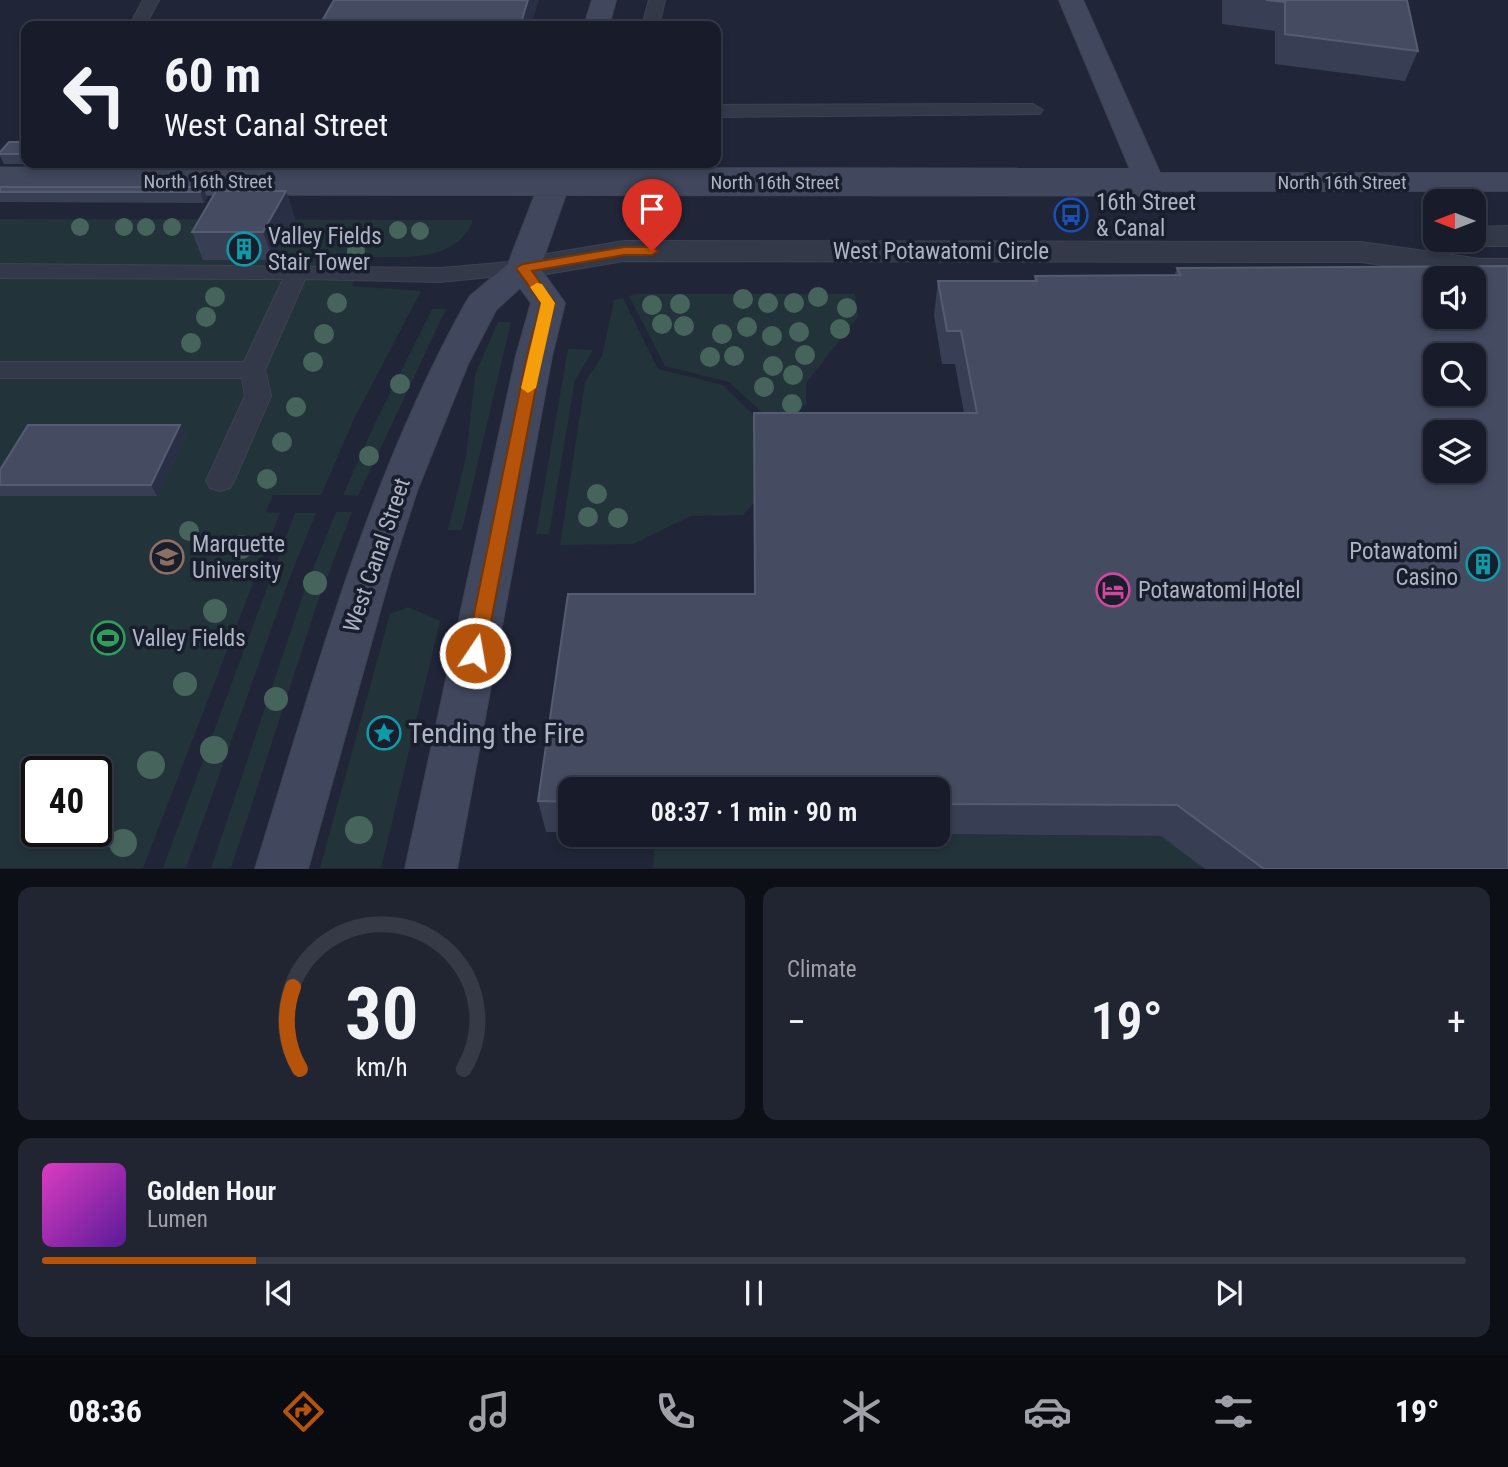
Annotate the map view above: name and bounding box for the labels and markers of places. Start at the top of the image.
pin [622,179,682,251]
place label: 16th Street & Canal [1096,189,1196,242]
bus stop icon: 16th Street & Canal [1052,196,1090,234]
place label: Valley Fields Stair Tower [268,223,382,276]
building icon: Valley Fields Stair Tower [225,230,263,268]
place label: Marquette University [192,531,285,584]
school or university icon: Marquette University [148,538,186,576]
place label: Potawatomi Casino [1349,538,1458,591]
building icon: Potawatomi Casino [1464,545,1502,583]
hotel icon: Potawatomi Hotel [1094,571,1132,609]
place label: Potawatomi Hotel [1138,577,1301,604]
sports icon: Valley Fields [89,619,127,657]
place label: Valley Fields [132,625,246,652]
place icon: Tending the Fire [365,714,403,752]
place label: Tending the Fire [408,717,585,750]

